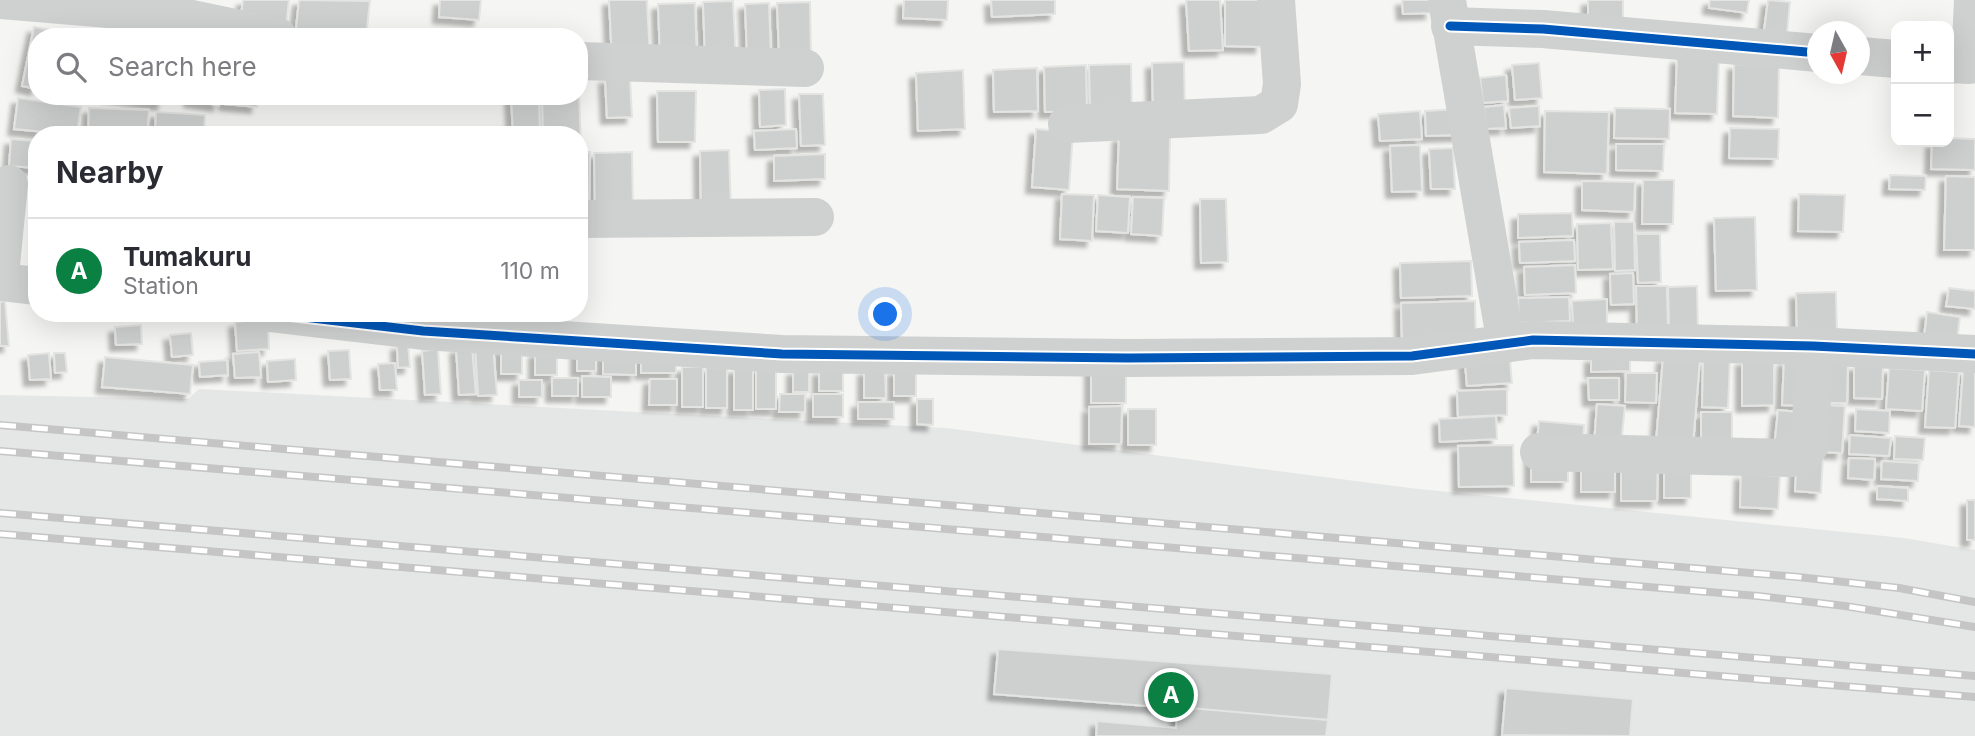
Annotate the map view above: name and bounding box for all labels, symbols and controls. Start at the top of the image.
north arrow [1807,21,1870,84]
map controls [1891,21,1954,147]
button: + [1891,21,1954,84]
search box [28,28,588,105]
icon: search [52,48,90,86]
text: Search here [108,51,257,82]
button: − [1891,84,1954,147]
text: Nearby [56,154,164,190]
text: Tumakuru [123,241,252,272]
text: A [70,257,88,285]
text: 110 m [500,257,560,285]
text: Station [123,272,199,300]
your location [868,297,902,331]
pin: A [1148,669,1194,721]

